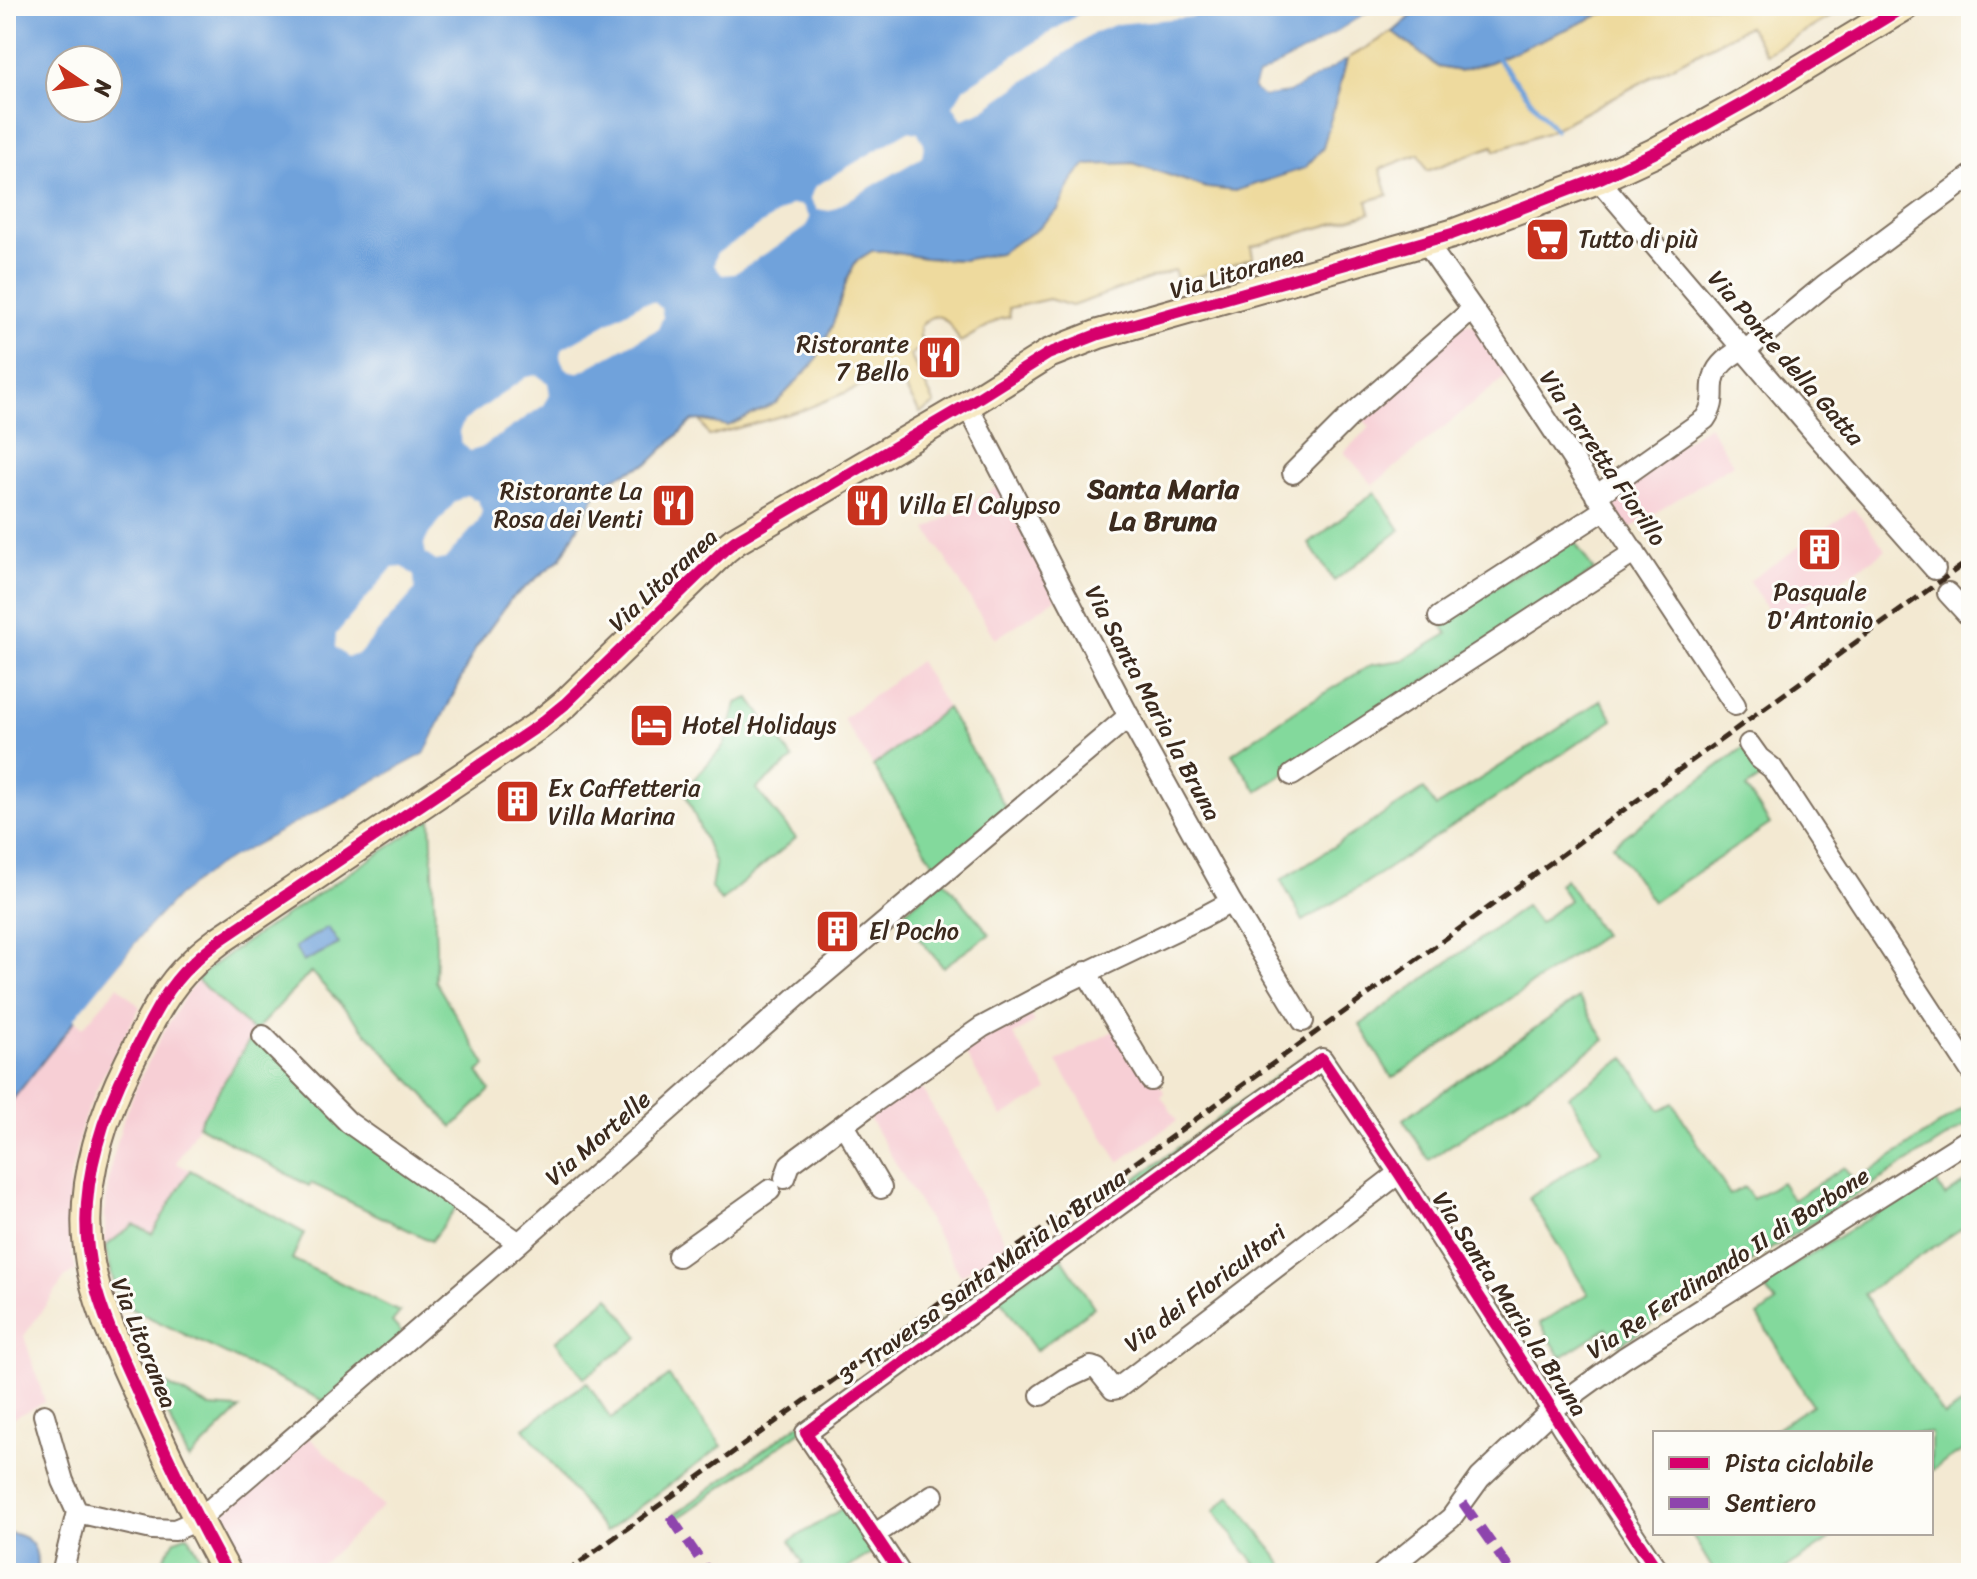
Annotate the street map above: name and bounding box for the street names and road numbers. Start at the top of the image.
street label: Via Litoranea [1165,233,1309,311]
street label: Via Ponte della Gatta [1697,260,1876,457]
street label: Via Torretta Fiorillo [1528,361,1678,555]
street label: Via Litoranea [598,518,728,642]
street label: Via Santa Maria la Bruna [1073,577,1233,829]
street label: Via Mortelle [535,1079,661,1197]
street label: Via Re Ferdinando II di Borbone [1578,1155,1878,1371]
street label: 3ª Traversa Santa Maria la Bruna [829,1157,1136,1396]
street label: Via Santa Maria la Bruna [1421,1183,1599,1425]
street label: Via dei Floricultori [1115,1212,1296,1363]
street label: Via Litoranea [99,1271,189,1415]

